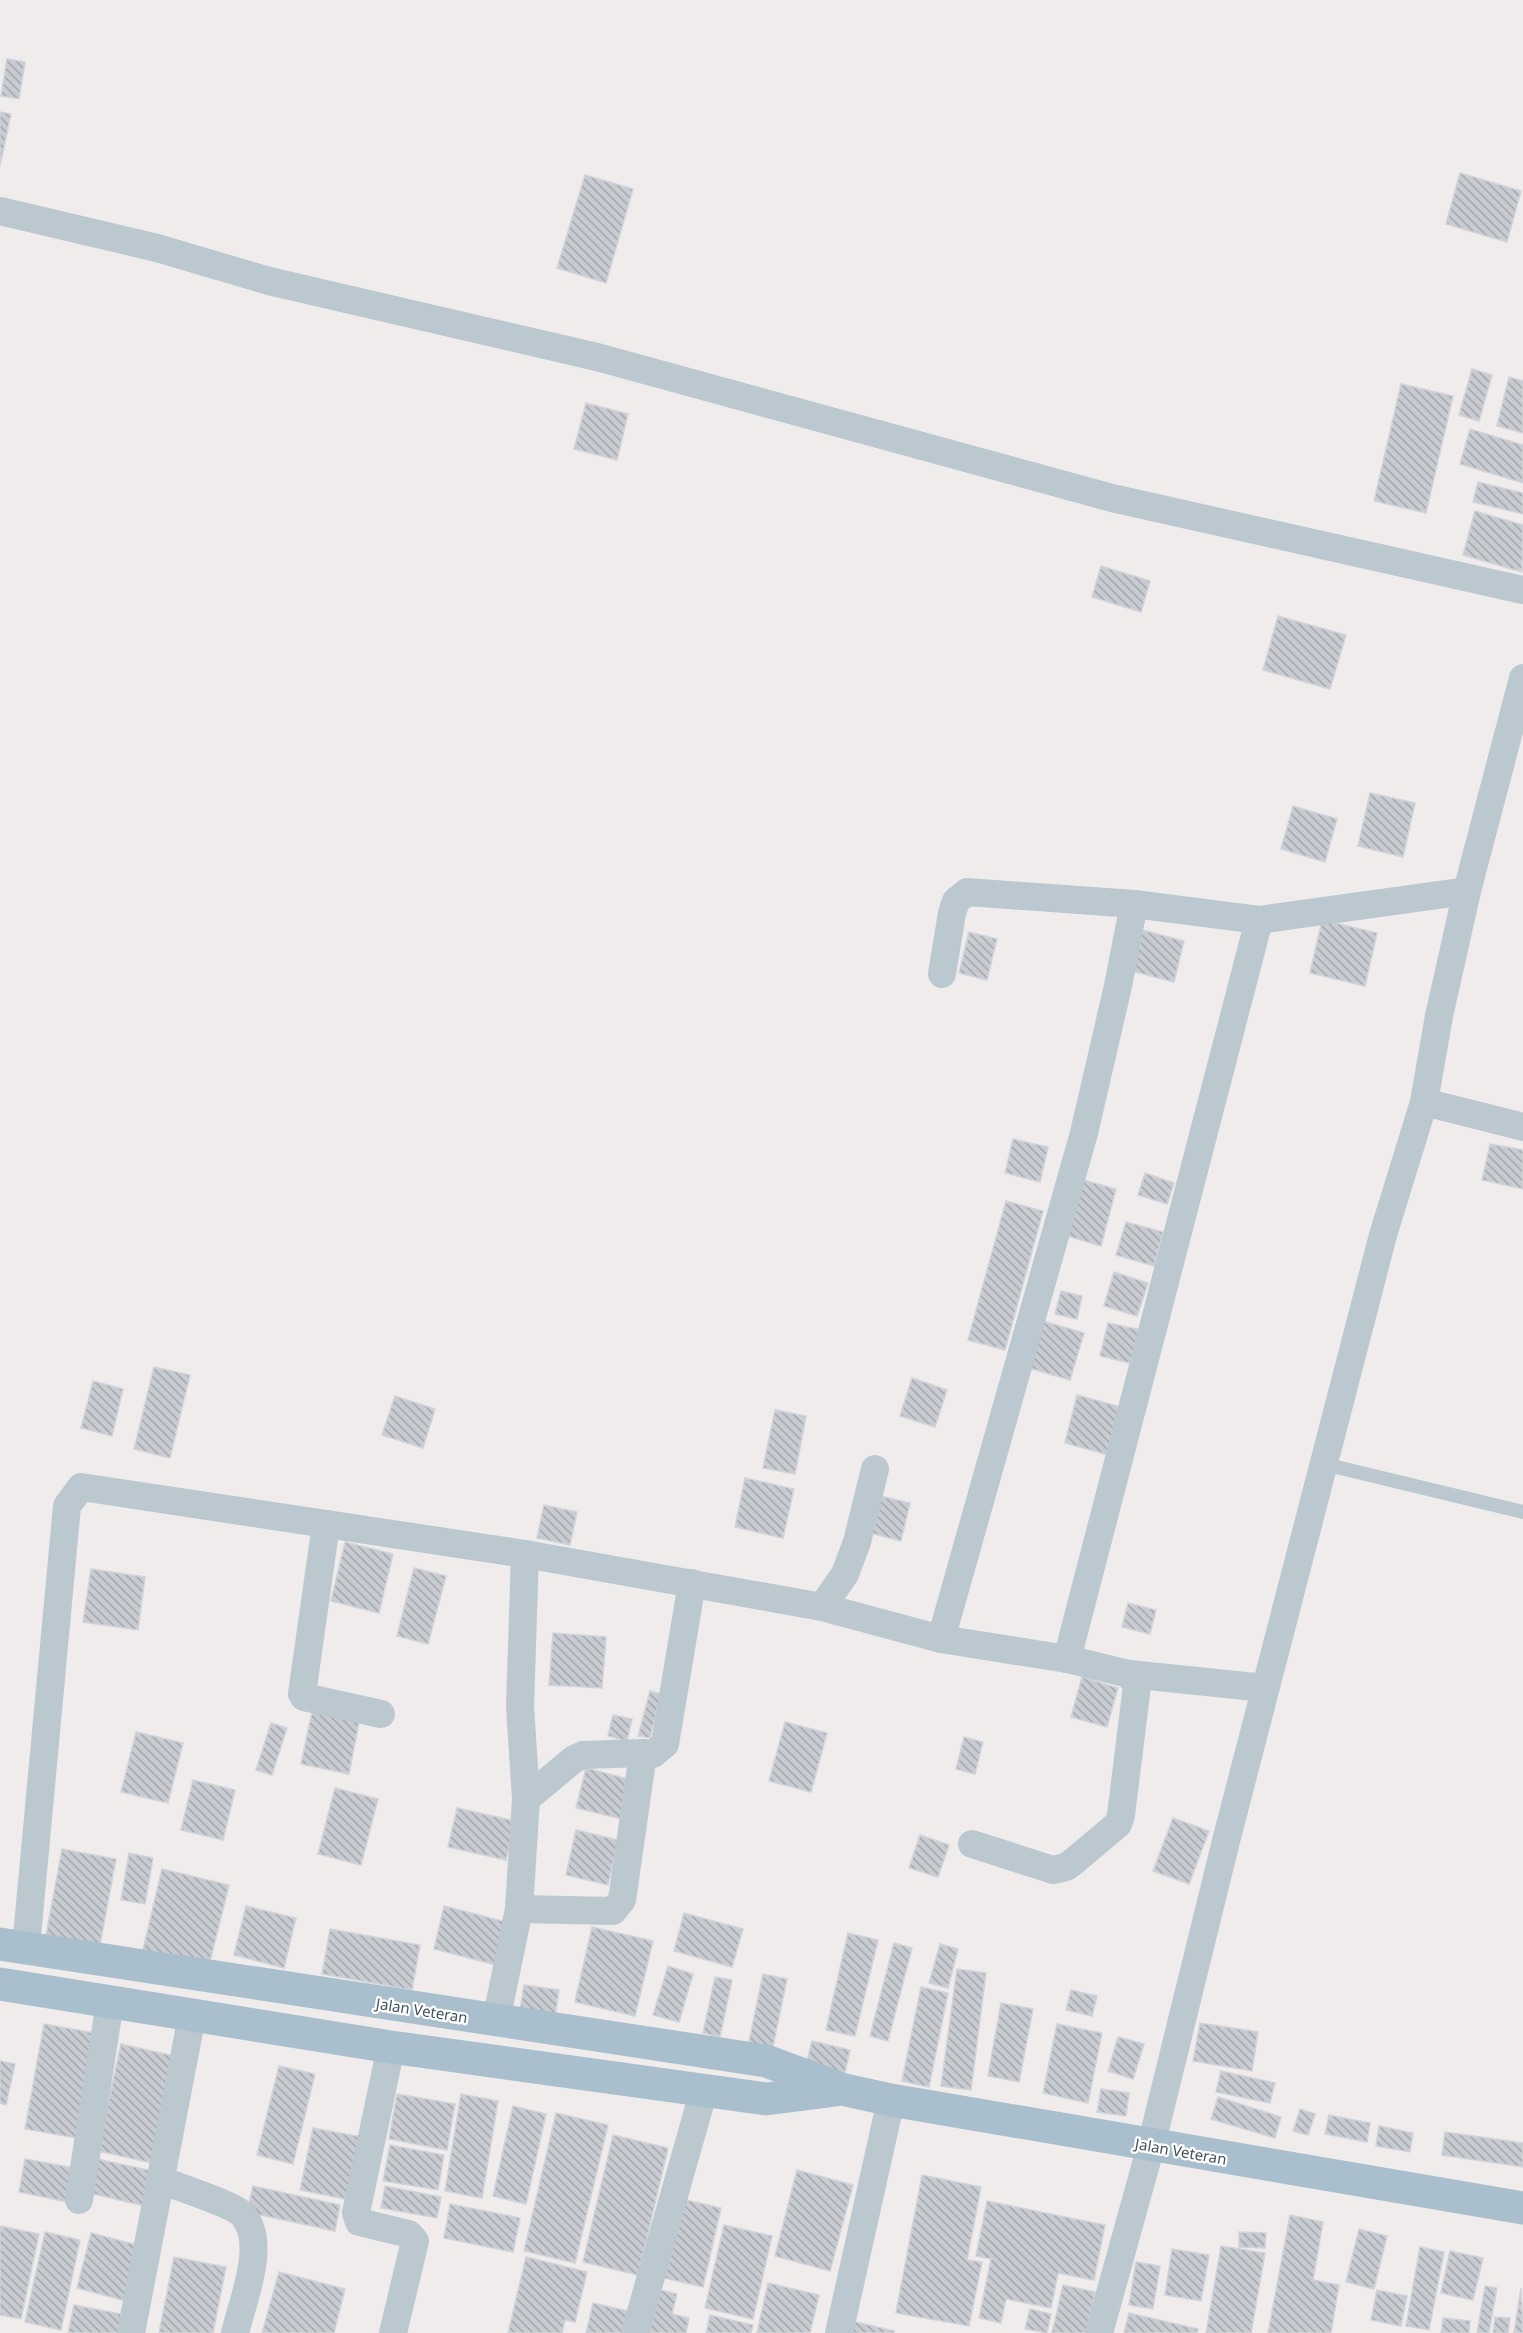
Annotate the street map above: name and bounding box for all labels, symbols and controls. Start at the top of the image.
street label: Jalan Veteran [373,1993,469,2027]
street label: Jalan Veteran [1132,2133,1228,2169]

